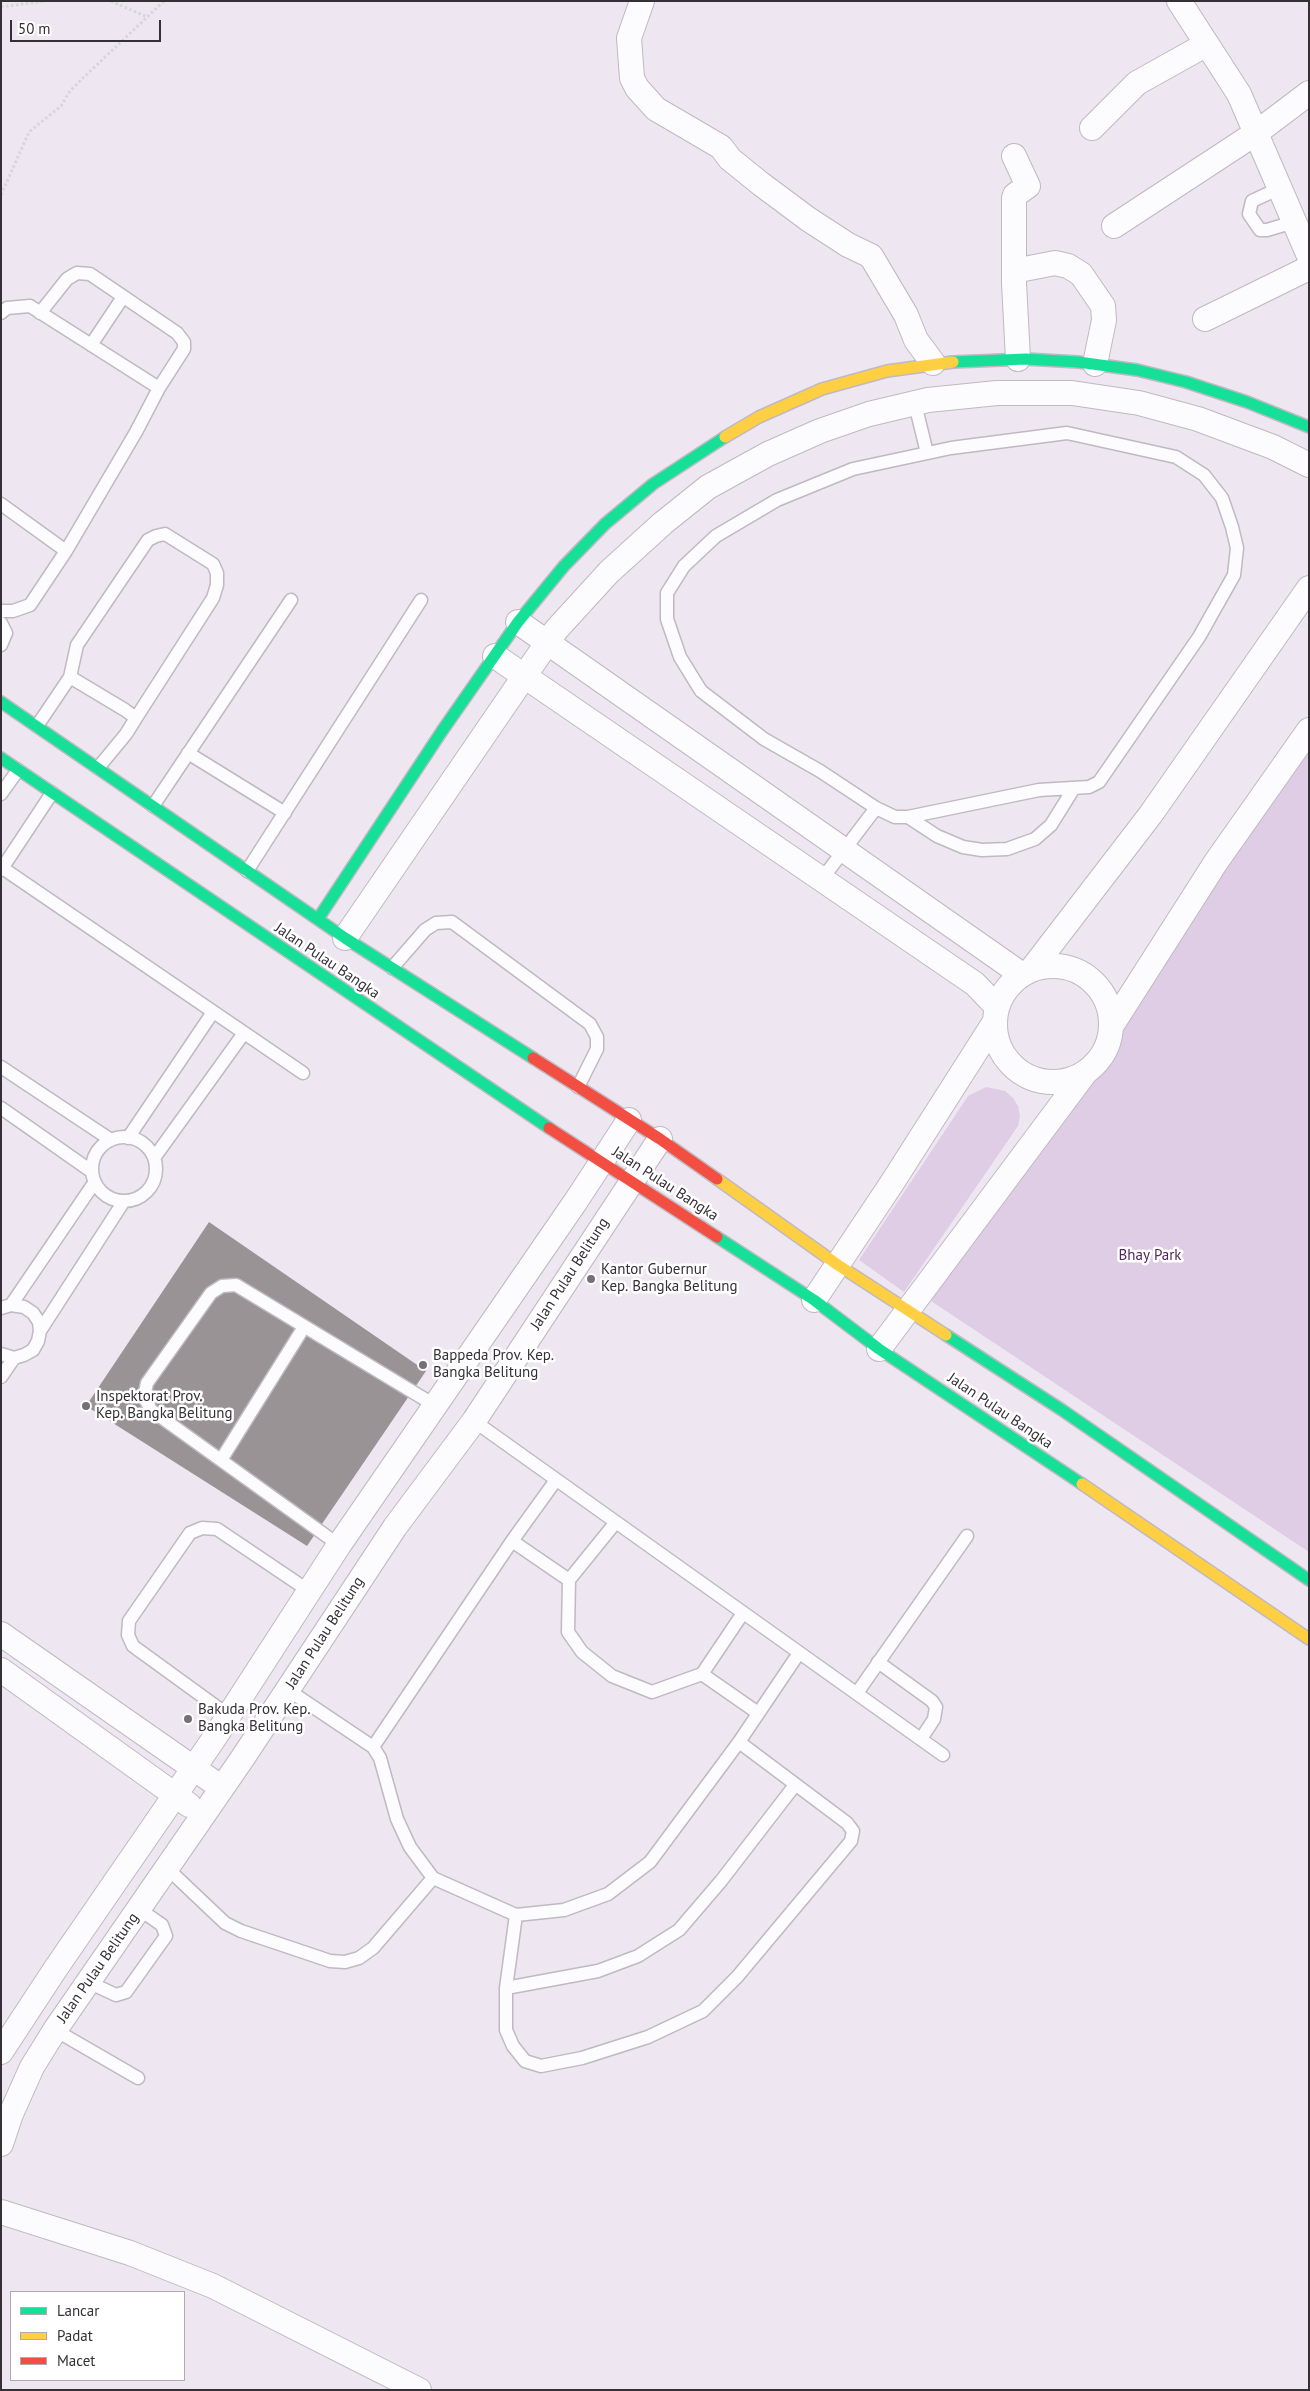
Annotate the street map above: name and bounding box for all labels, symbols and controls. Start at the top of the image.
scale bar [12,10,164,42]
text: 50 m [18,19,51,38]
street label: Jalan Pulau Bangka [271,919,383,1003]
street label: Jalan Pulau Bangka [609,1143,721,1225]
street label: Jalan Pulau Belitung [527,1215,613,1333]
park label: Bhay Park [1119,1247,1181,1265]
place label: Kantor Gubernur Kep. Bangka Belitung [601,1261,737,1296]
marker: Kantor Gubernur Kep. Bangka Belitung [585,1273,597,1285]
place label: Bappeda Prov. Kep. Bangka Belitung [433,1347,554,1382]
marker: Bappeda Prov. Kep. Bangka Belitung [417,1359,429,1371]
street label: Jalan Pulau Bangka [944,1369,1056,1453]
place label: Inspektorat Prov. Kep. Bangka Belitung [96,1388,232,1423]
marker: Inspektorat Prov. Kep. Bangka Belitung [80,1400,92,1412]
street label: Jalan Pulau Belitung [282,1574,368,1692]
place label: Bakuda Prov. Kep. Bangka Belitung [198,1701,310,1736]
marker: Bakuda Prov. Kep. Bangka Belitung [182,1713,194,1725]
street label: Jalan Pulau Belitung [53,1910,143,2026]
legend [10,2291,185,2381]
text: Lancar [57,2301,99,2320]
text: Padat [57,2326,93,2345]
text: Macet [57,2351,95,2370]

